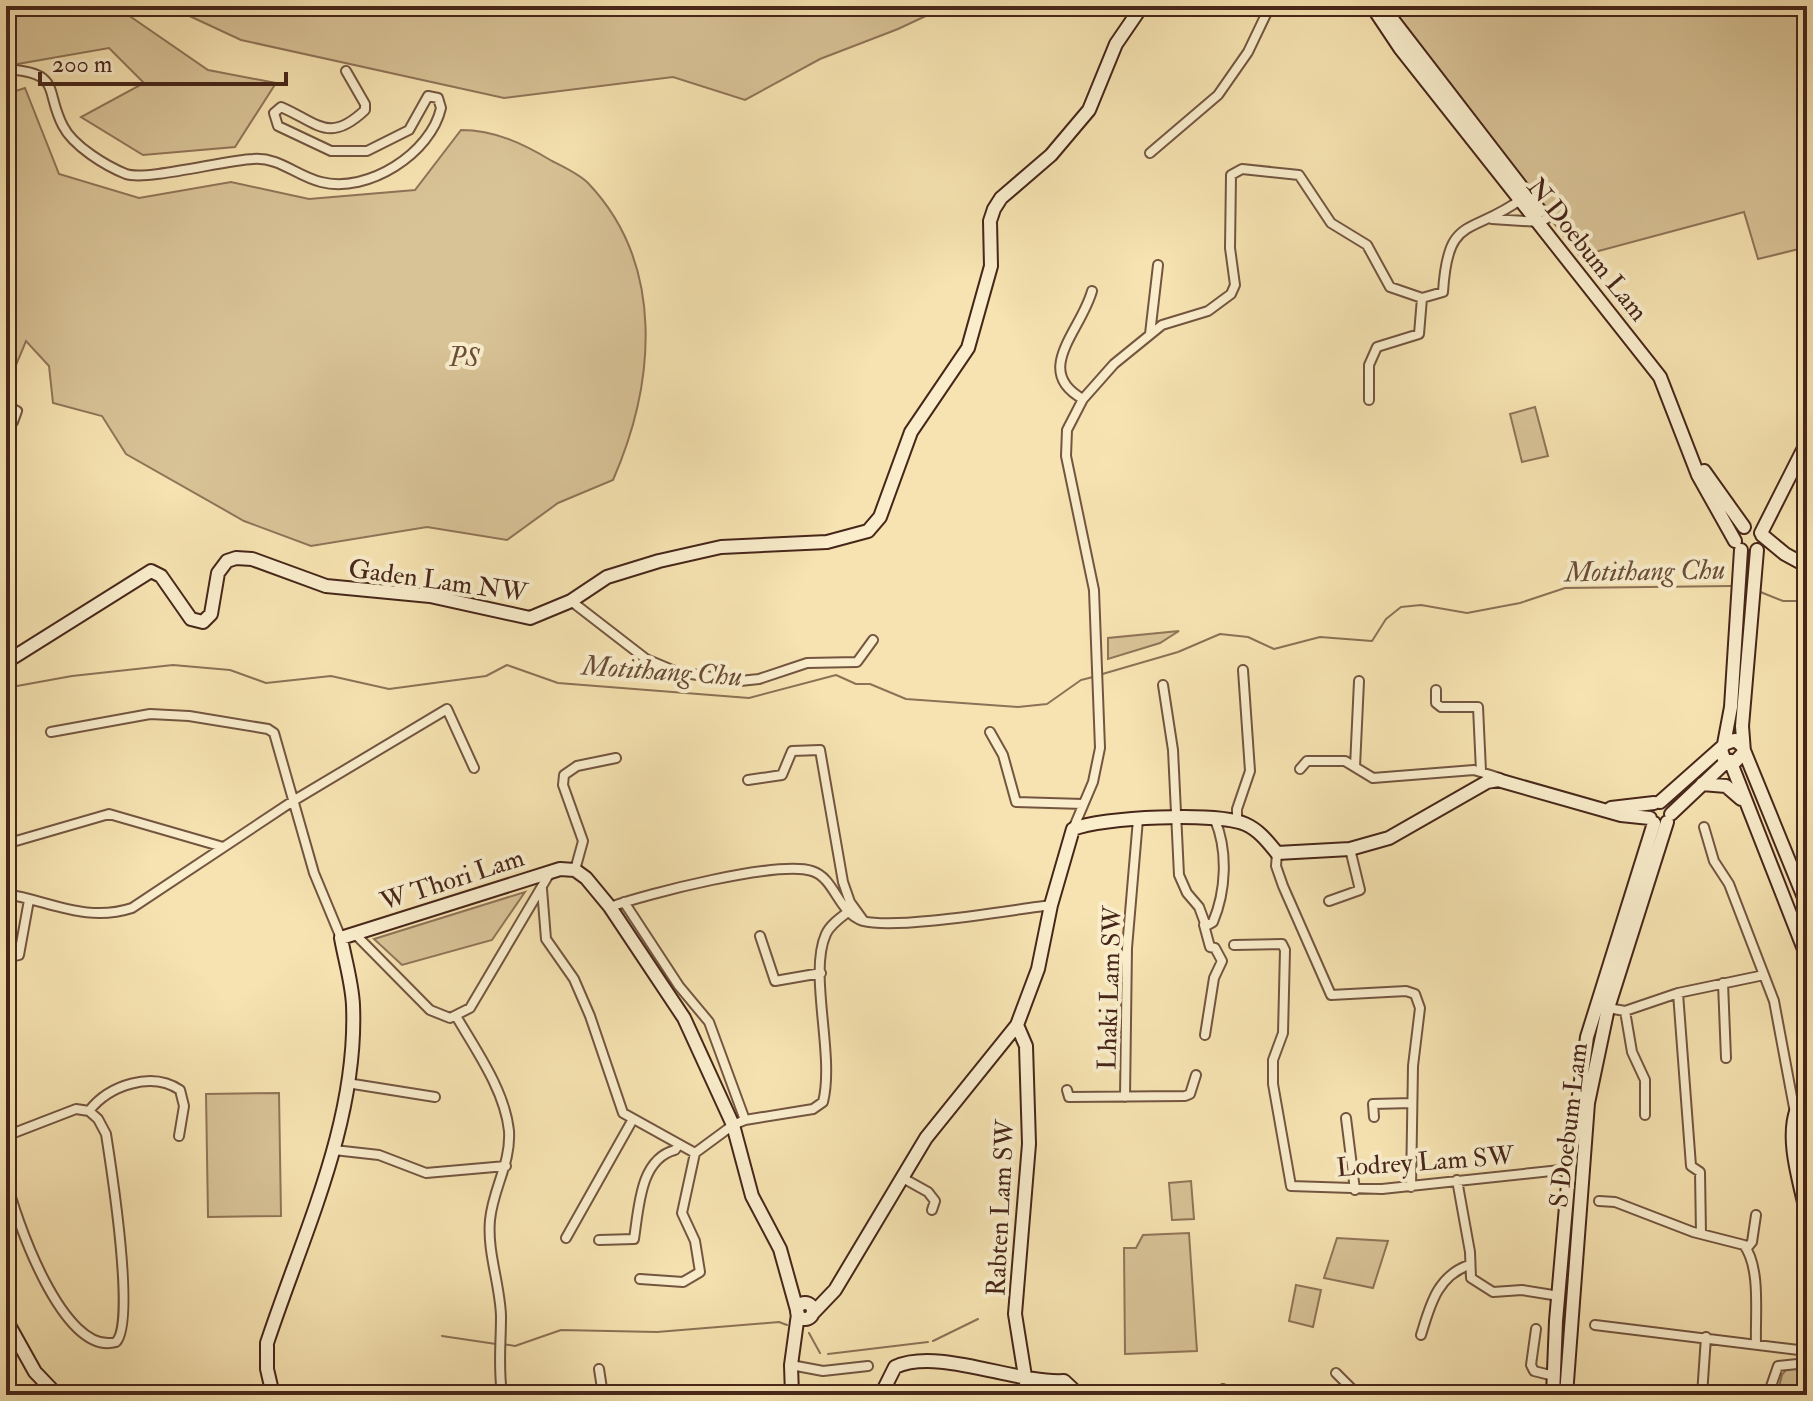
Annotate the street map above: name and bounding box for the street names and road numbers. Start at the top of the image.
street label: N Doebum Lam [1520,172,1655,328]
street label: Gaden Lam NW [347,553,531,610]
street label: W Thori Lam [375,842,528,919]
street label: Lhaki Lam SW [1091,904,1129,1071]
street label: S Doebum Lam [1543,1041,1595,1209]
street label: Rabten Lam SW [980,1118,1022,1297]
street label: Lodrey Lam SW [1335,1140,1516,1184]

